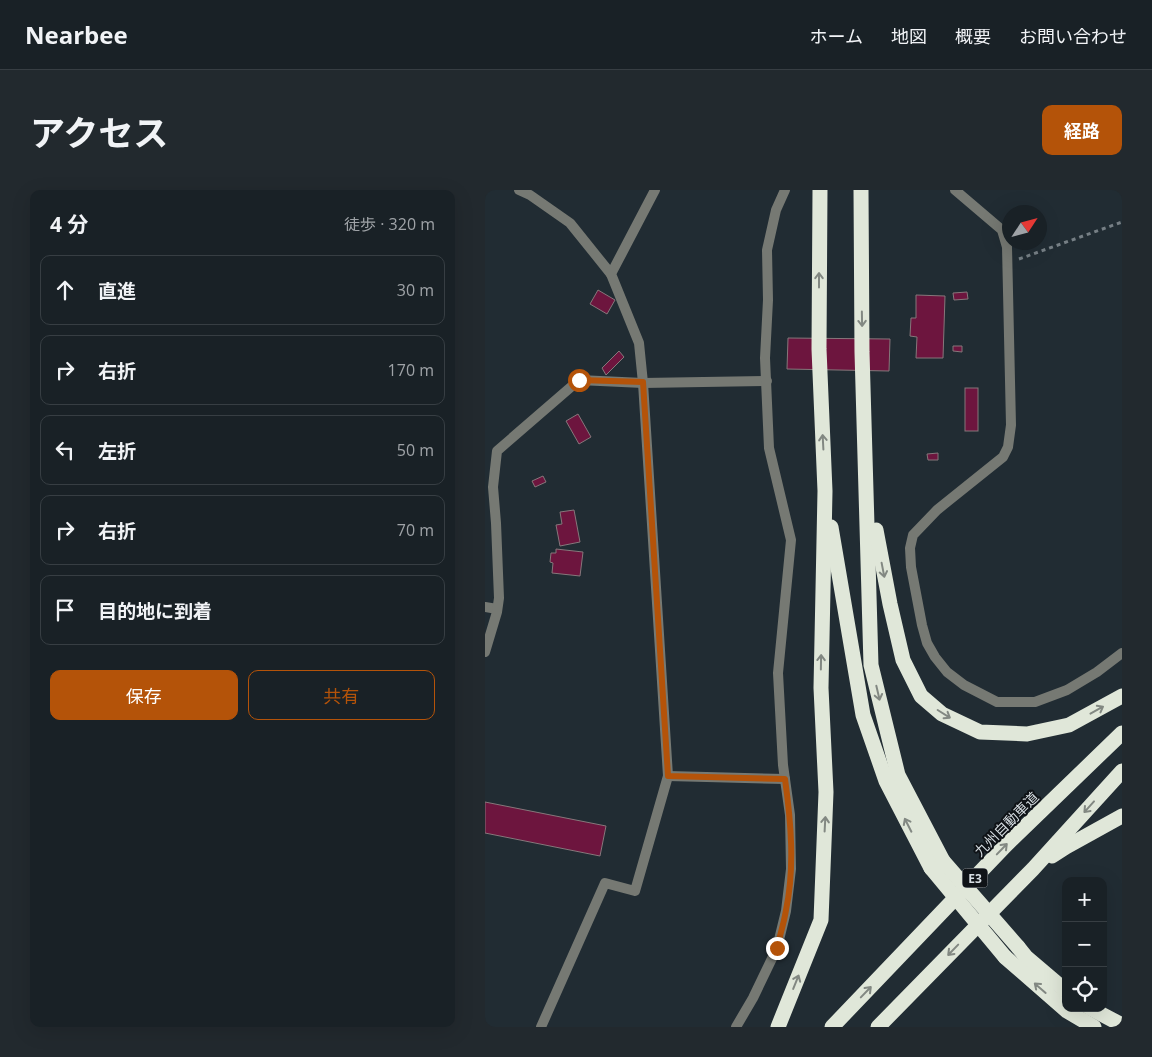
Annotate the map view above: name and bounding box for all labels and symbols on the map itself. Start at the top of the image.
north arrow [1002,205,1047,250]
one-way arrow [814,272,824,288]
one-way arrow [857,310,867,327]
route start [568,369,591,392]
one-way arrow [819,434,828,450]
one-way arrow [879,561,888,577]
one-way arrow [816,654,826,670]
one-way arrow [874,684,883,700]
one-way arrow [1089,704,1104,714]
one-way arrow [937,709,951,720]
street label: 九州自動車道 [970,788,1042,860]
one-way arrow [1083,801,1095,814]
one-way arrow [820,816,829,832]
one-way arrow [903,818,913,833]
one-way arrow [996,843,1008,855]
road number: E3 [963,868,987,888]
route end [766,937,789,960]
one-way arrow [947,944,959,957]
one-way arrow [792,975,801,990]
one-way arrow [1034,982,1047,994]
one-way arrow [860,985,872,998]

